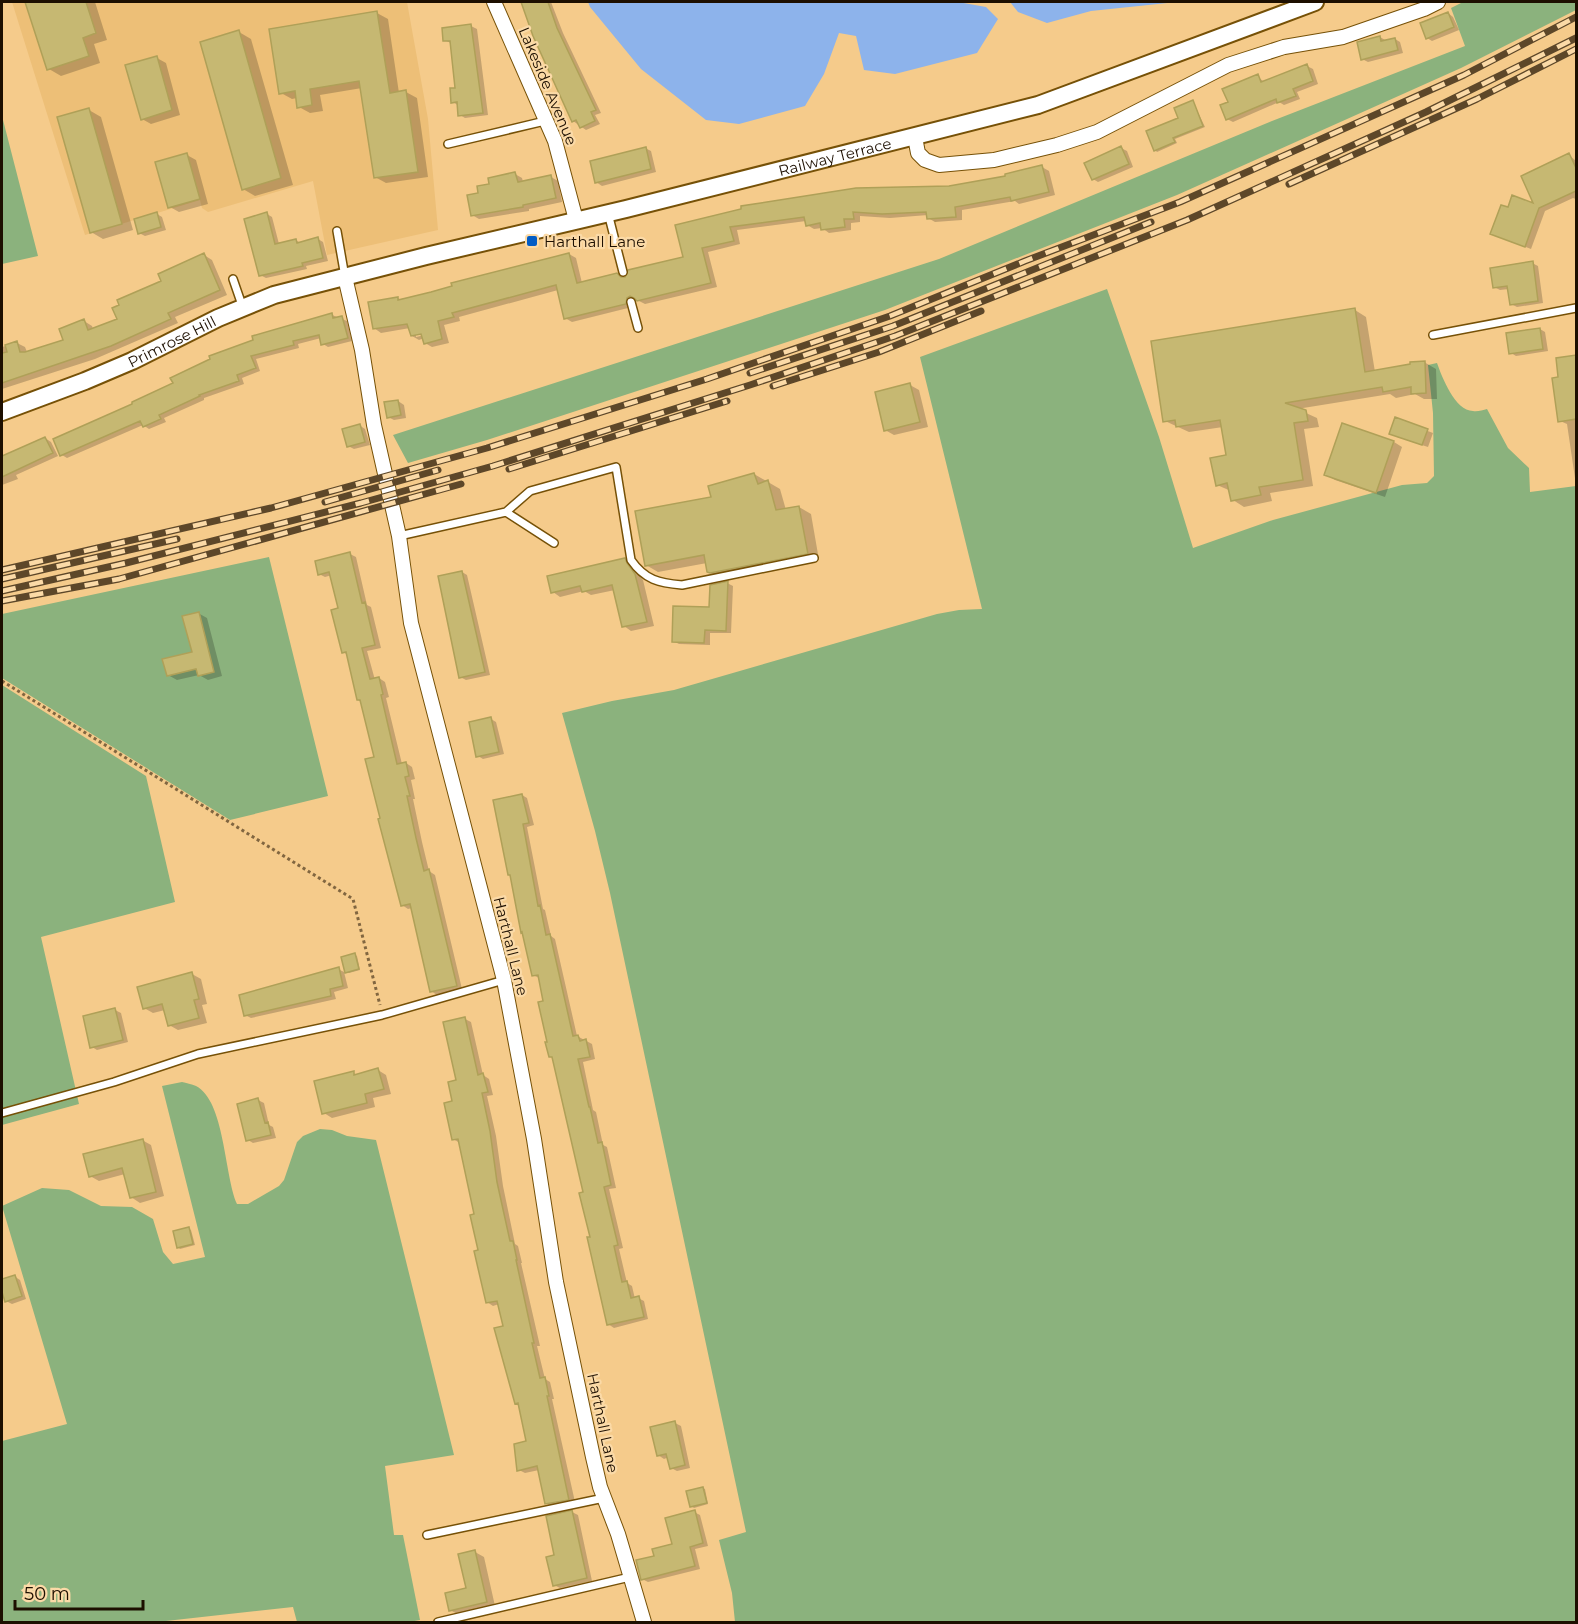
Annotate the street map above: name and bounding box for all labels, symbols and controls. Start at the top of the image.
street label: Lakeside Avenue [515,24,581,148]
street label: Railway Terrace [776,133,893,180]
place label: Harthall Lane [544,232,645,251]
marker: Harthall Lane [525,234,539,248]
street label: Primrose Hill [124,311,219,371]
street label: Harthall Lane [490,895,532,997]
street label: Harthall Lane [583,1371,623,1475]
scale bar [15,1573,142,1611]
text: 50 m [24,1583,70,1605]

